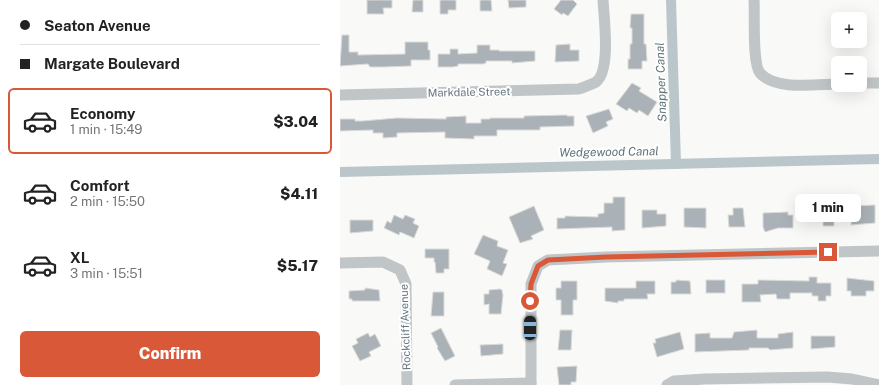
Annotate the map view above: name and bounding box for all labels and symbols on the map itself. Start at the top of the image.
water label: Snapper Canal [653,42,669,122]
street label: Markdale Street [428,85,510,99]
water label: Wedgewood Canal [559,144,659,160]
callout: 1 min [795,194,861,222]
route end [819,243,837,261]
street label: Rockcliff Avenue [398,284,412,370]
route start [521,292,539,310]
car [524,316,536,340]

